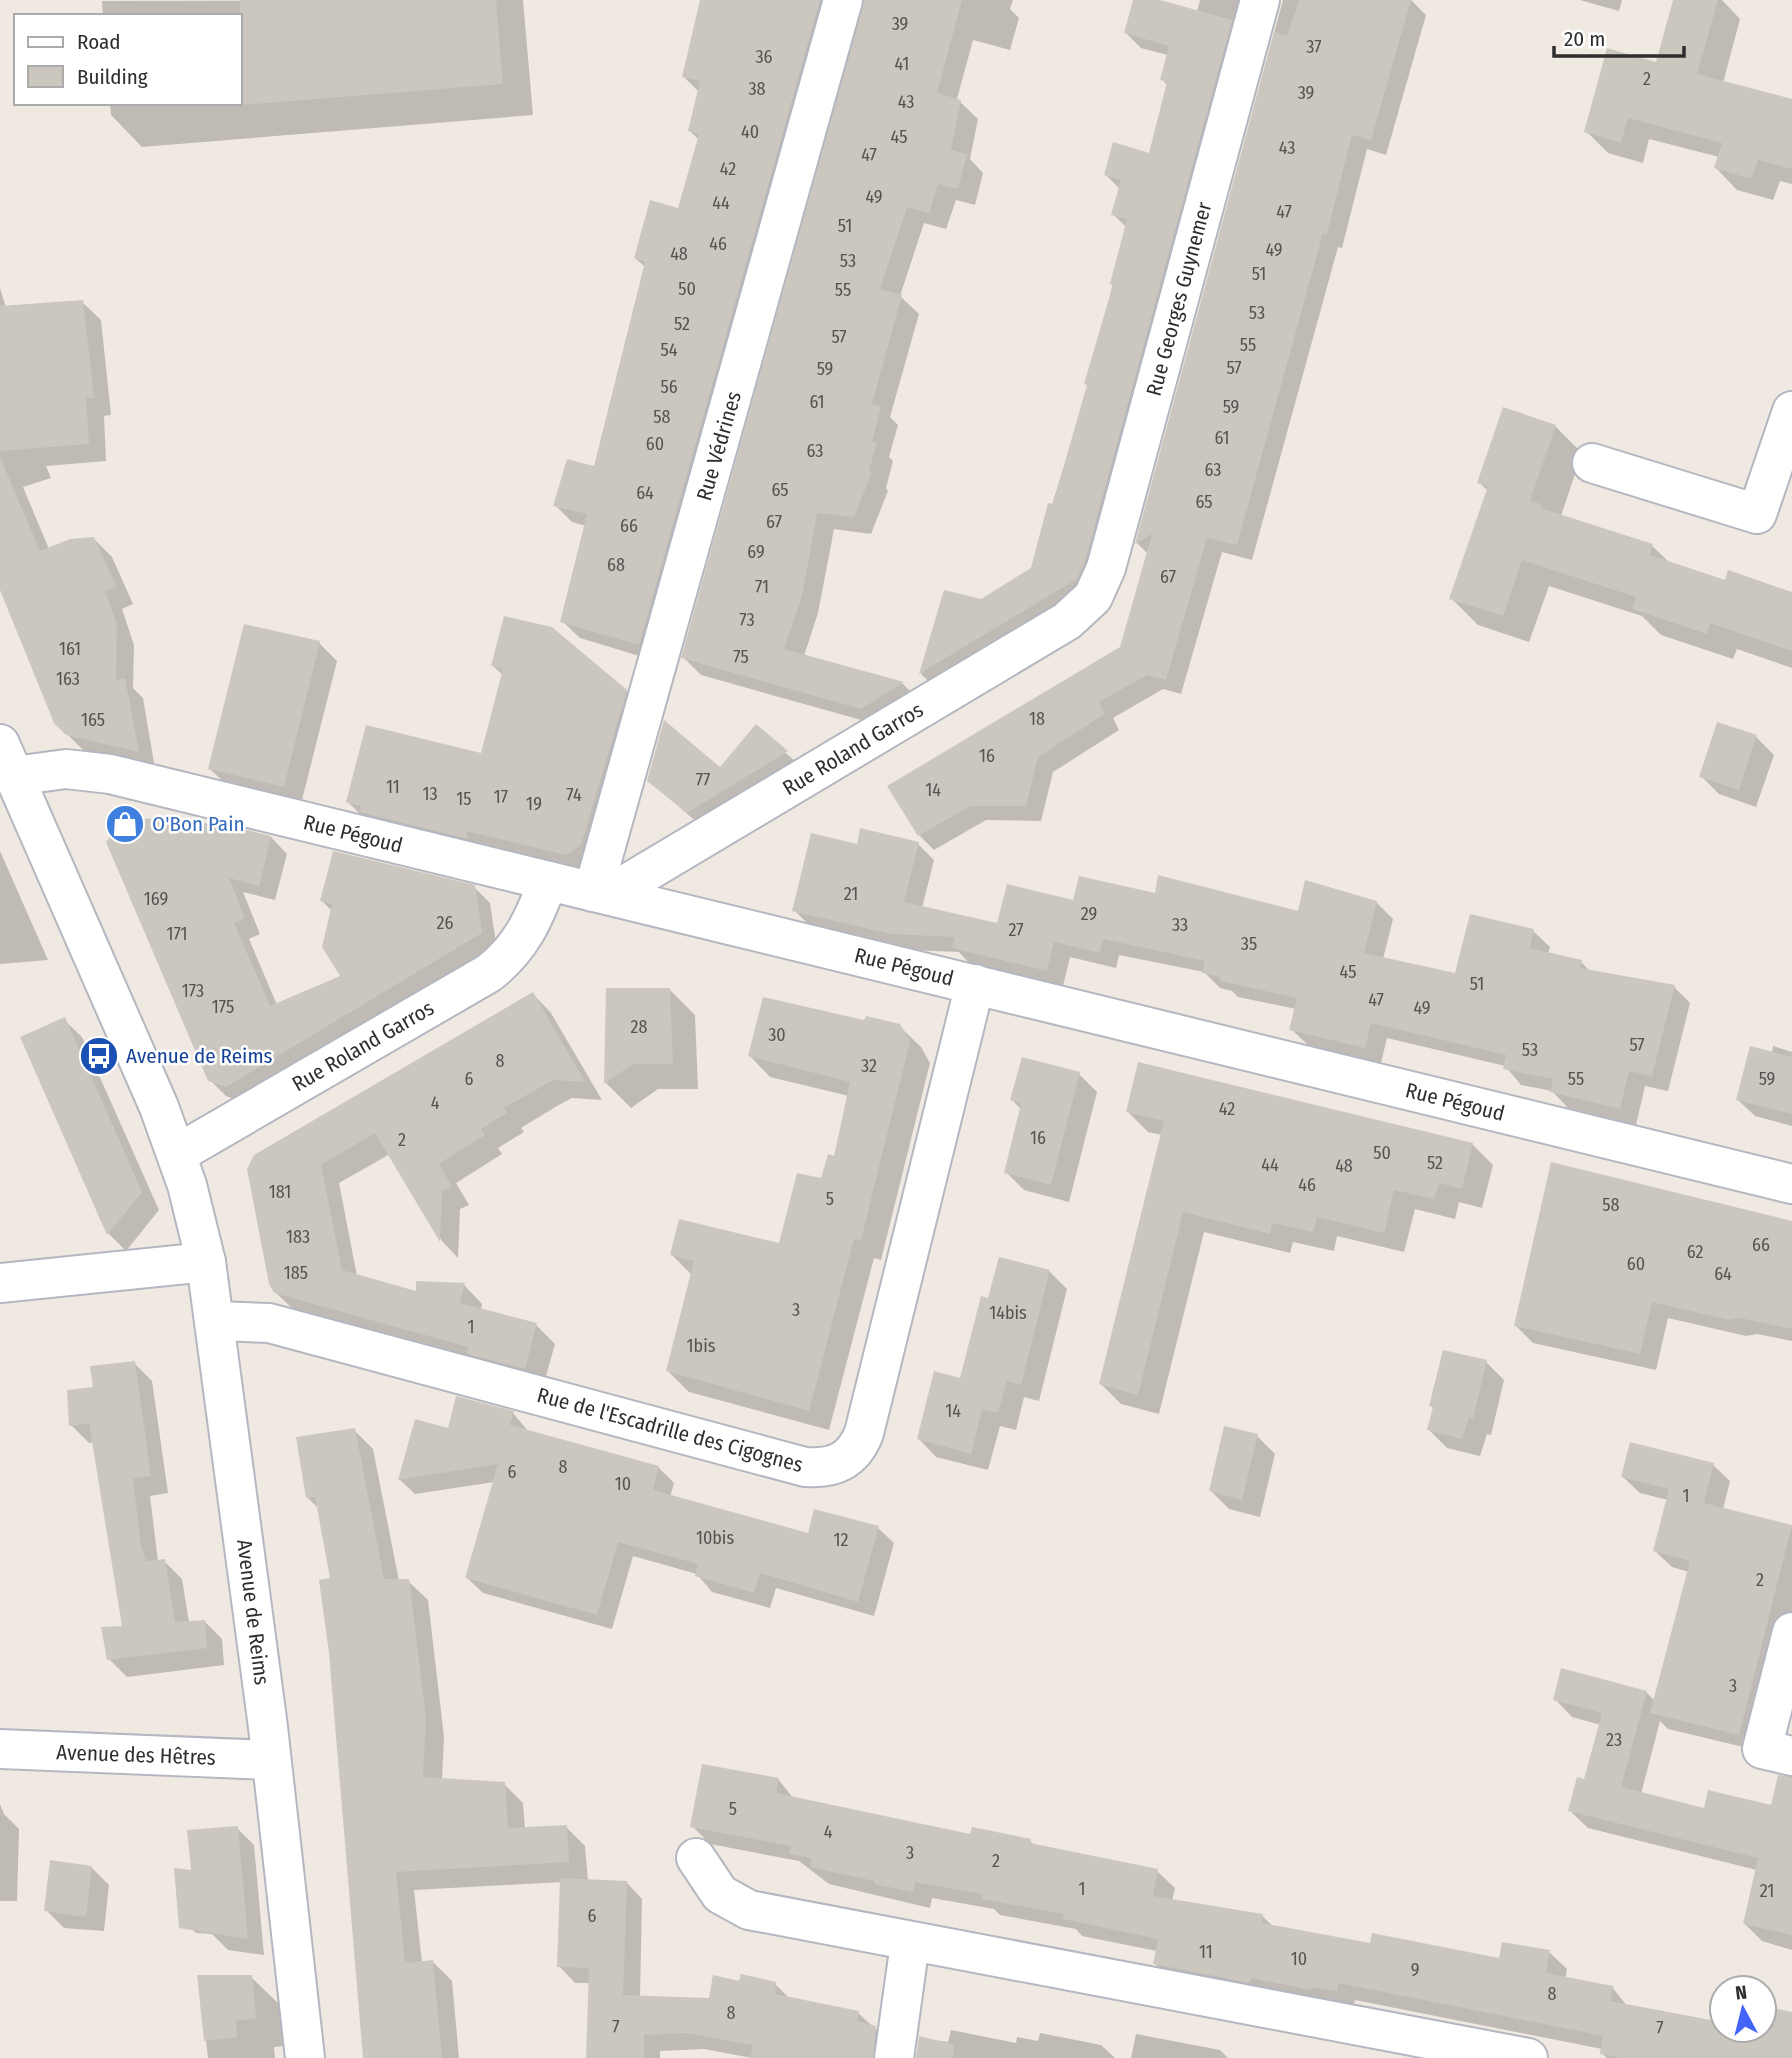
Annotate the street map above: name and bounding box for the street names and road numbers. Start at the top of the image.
street label: Rue Georges Guynemer [1141,199,1218,399]
street label: Rue Védrines [691,388,747,504]
street label: Rue Roland Garros [778,697,928,801]
street label: Rue Pégoud [301,809,405,859]
street label: Rue Pégoud [852,942,956,992]
street label: Rue Roland Garros [288,995,439,1097]
street label: Rue Pégoud [1403,1077,1507,1127]
street label: Rue de l'Escadrille des Cigognes [534,1382,806,1478]
street label: Avenue de Reims [231,1538,275,1686]
street label: Avenue des Hêtres [56,1739,216,1771]

